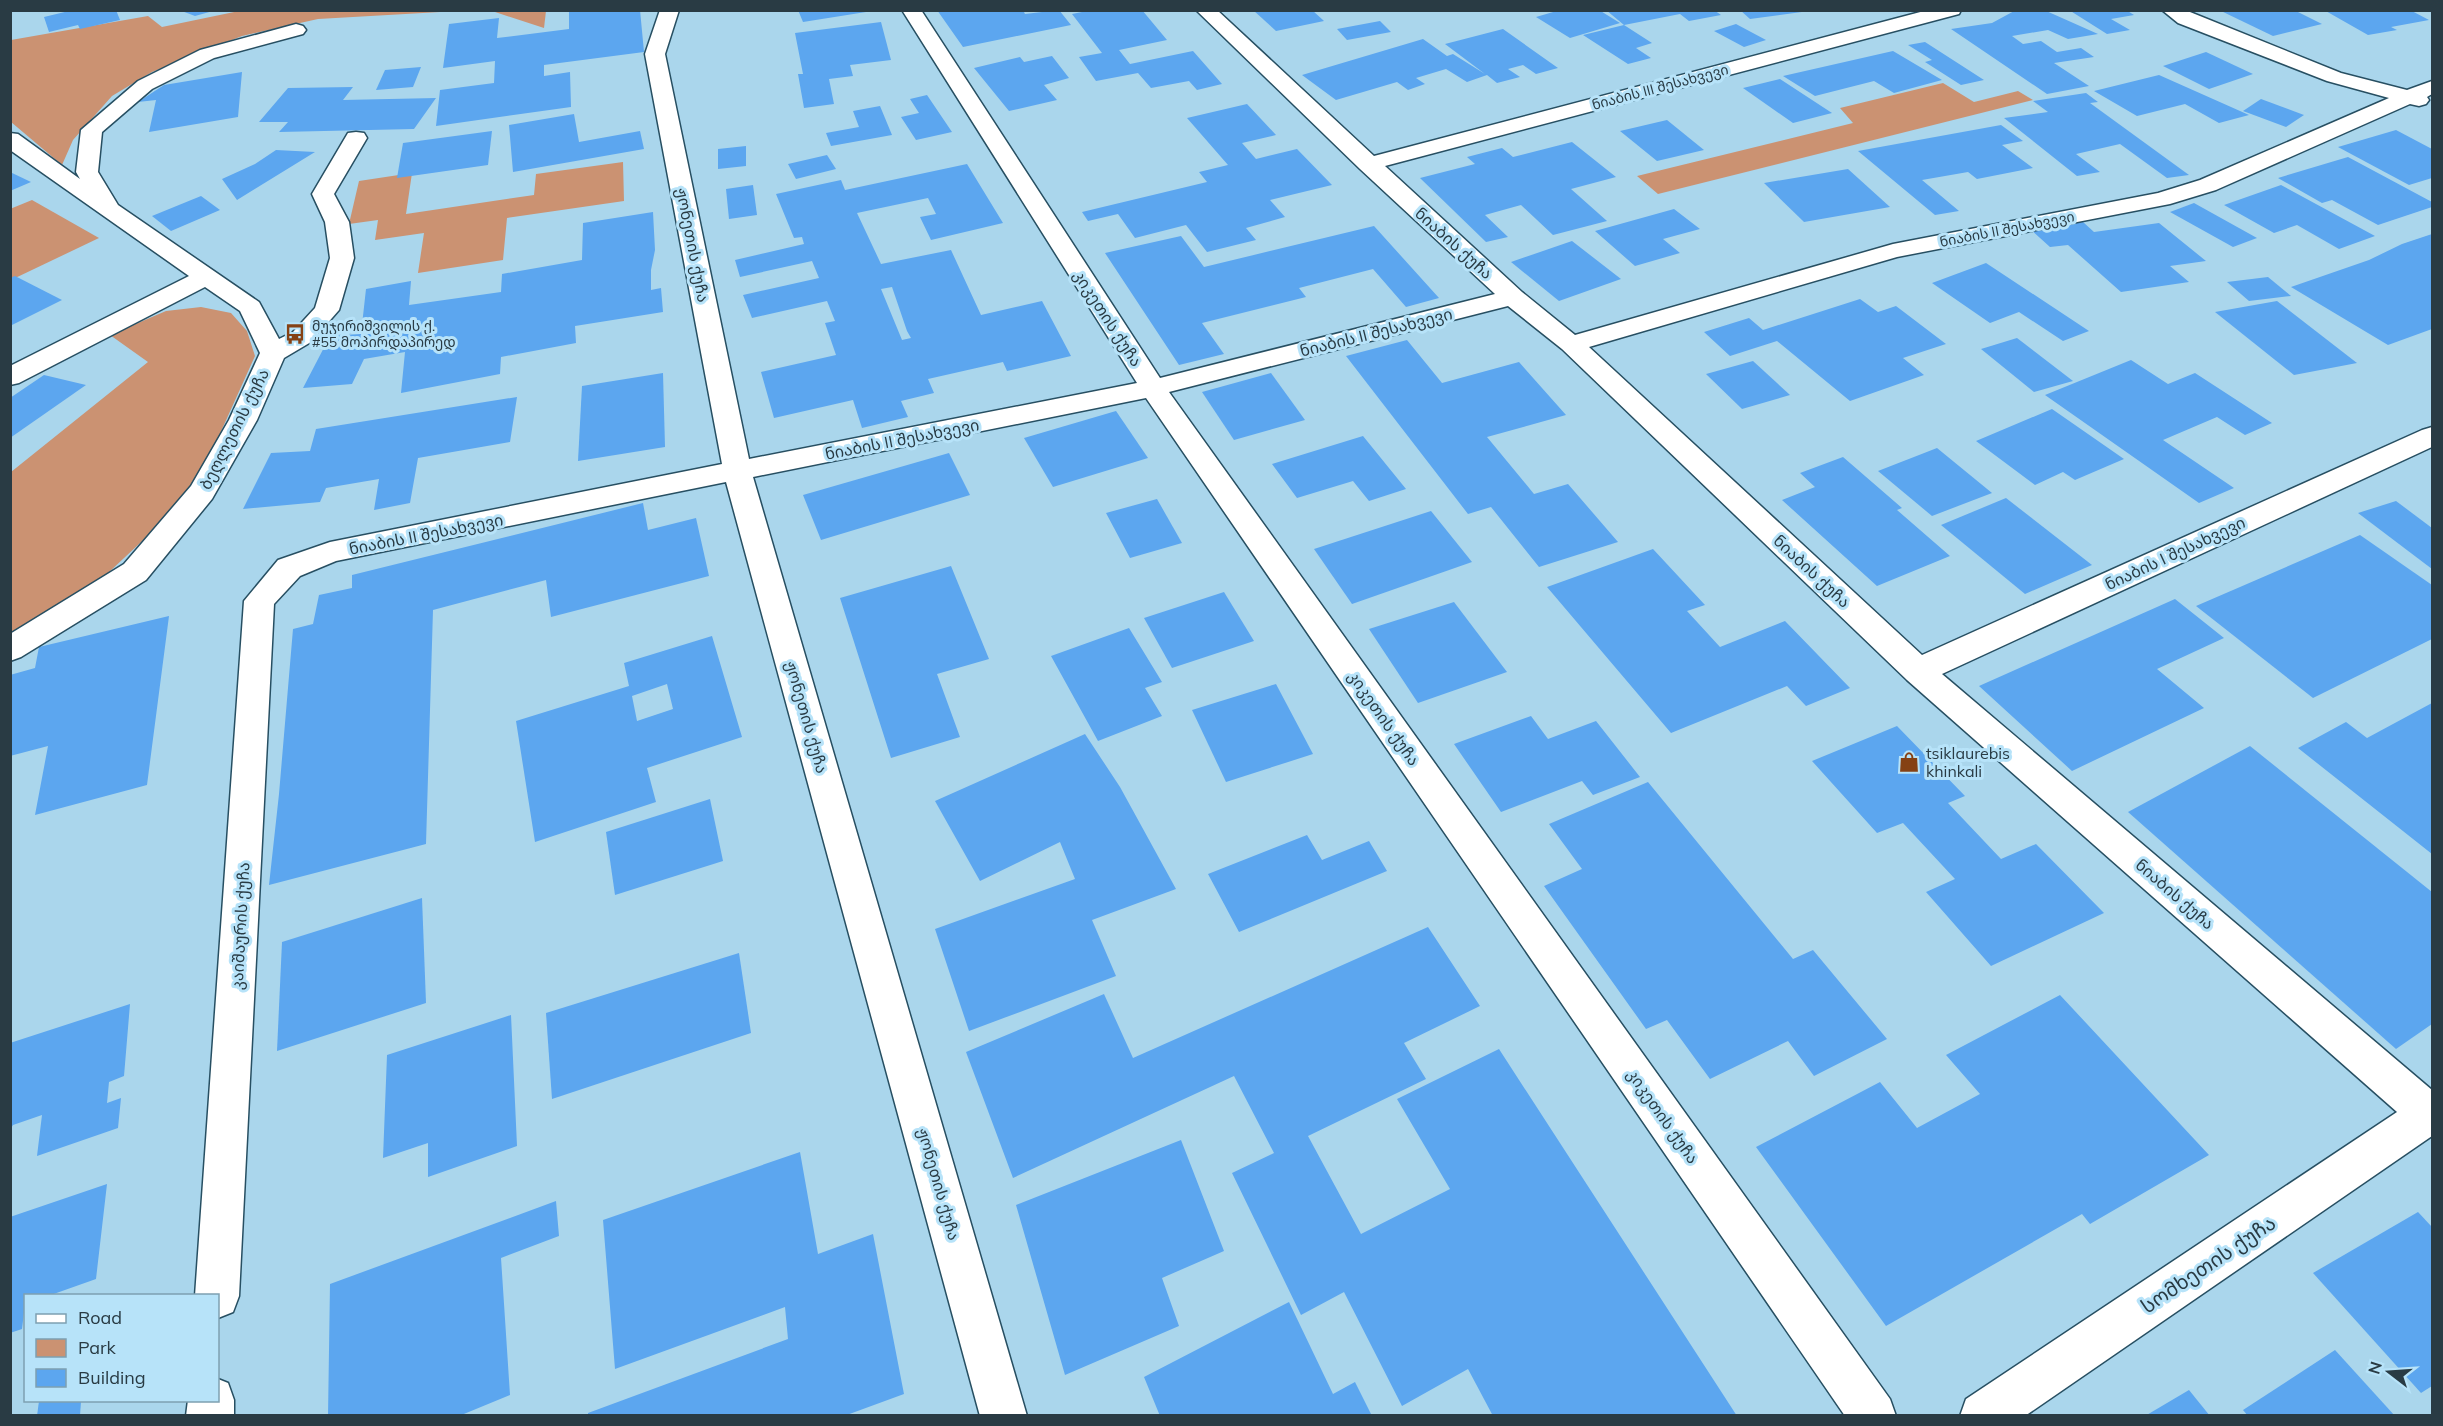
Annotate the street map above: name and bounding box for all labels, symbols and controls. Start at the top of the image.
street label: ნიაბის III შესახვევი [1590,60,1730,114]
street label: ჟონეთის ქუჩა [672,186,714,304]
street label: ნიაბის ქუჩა [1411,203,1497,283]
street label: ნიაბის II შესახვევი [1938,207,2076,251]
street label: კიკეთის ქუჩა [1069,266,1147,370]
street label: ნიაბის II შესახვევი [1298,303,1454,361]
place label: მუჯირიშვილის ქ. #55 მოპირდაპირედ [312,317,456,351]
bus stop icon: მუჯირიშვილის ქ. #55 მოპირდაპირედ [283,322,307,346]
street label: ბეღლეთის ქუჩა [195,365,274,493]
street label: ნიაბის II შესახვევი [823,414,981,464]
street label: ნიაბის II შესახვევი [347,509,505,559]
street label: ნიაბის I შესახვევი [2102,512,2248,594]
street label: ნიაბის ქუჩა [1769,530,1855,612]
street label: ჟონეთის ქუჩა [781,658,833,776]
street label: კიკეთის ქუჩა [1344,667,1424,769]
place label: tsiklaurebis khinkali [1926,743,2010,781]
shop icon: tsiklaurebis khinkali [1897,750,1921,774]
street label: ნიაბის ქუჩა [2132,854,2218,934]
street label: კაიშაურის ქუჩა [227,862,253,990]
street label: კიკეთის ქუჩა [1623,1065,1703,1167]
street label: ჟონეთის ქუჩა [913,1125,965,1243]
street label: სომხეთის ქუჩა [2136,1210,2280,1318]
legend [24,1294,219,1402]
text: Road [78,1306,122,1329]
text: Park [78,1336,117,1359]
north arrow [2359,1342,2419,1402]
text: N [2363,1359,2386,1376]
text: Building [78,1366,146,1389]

